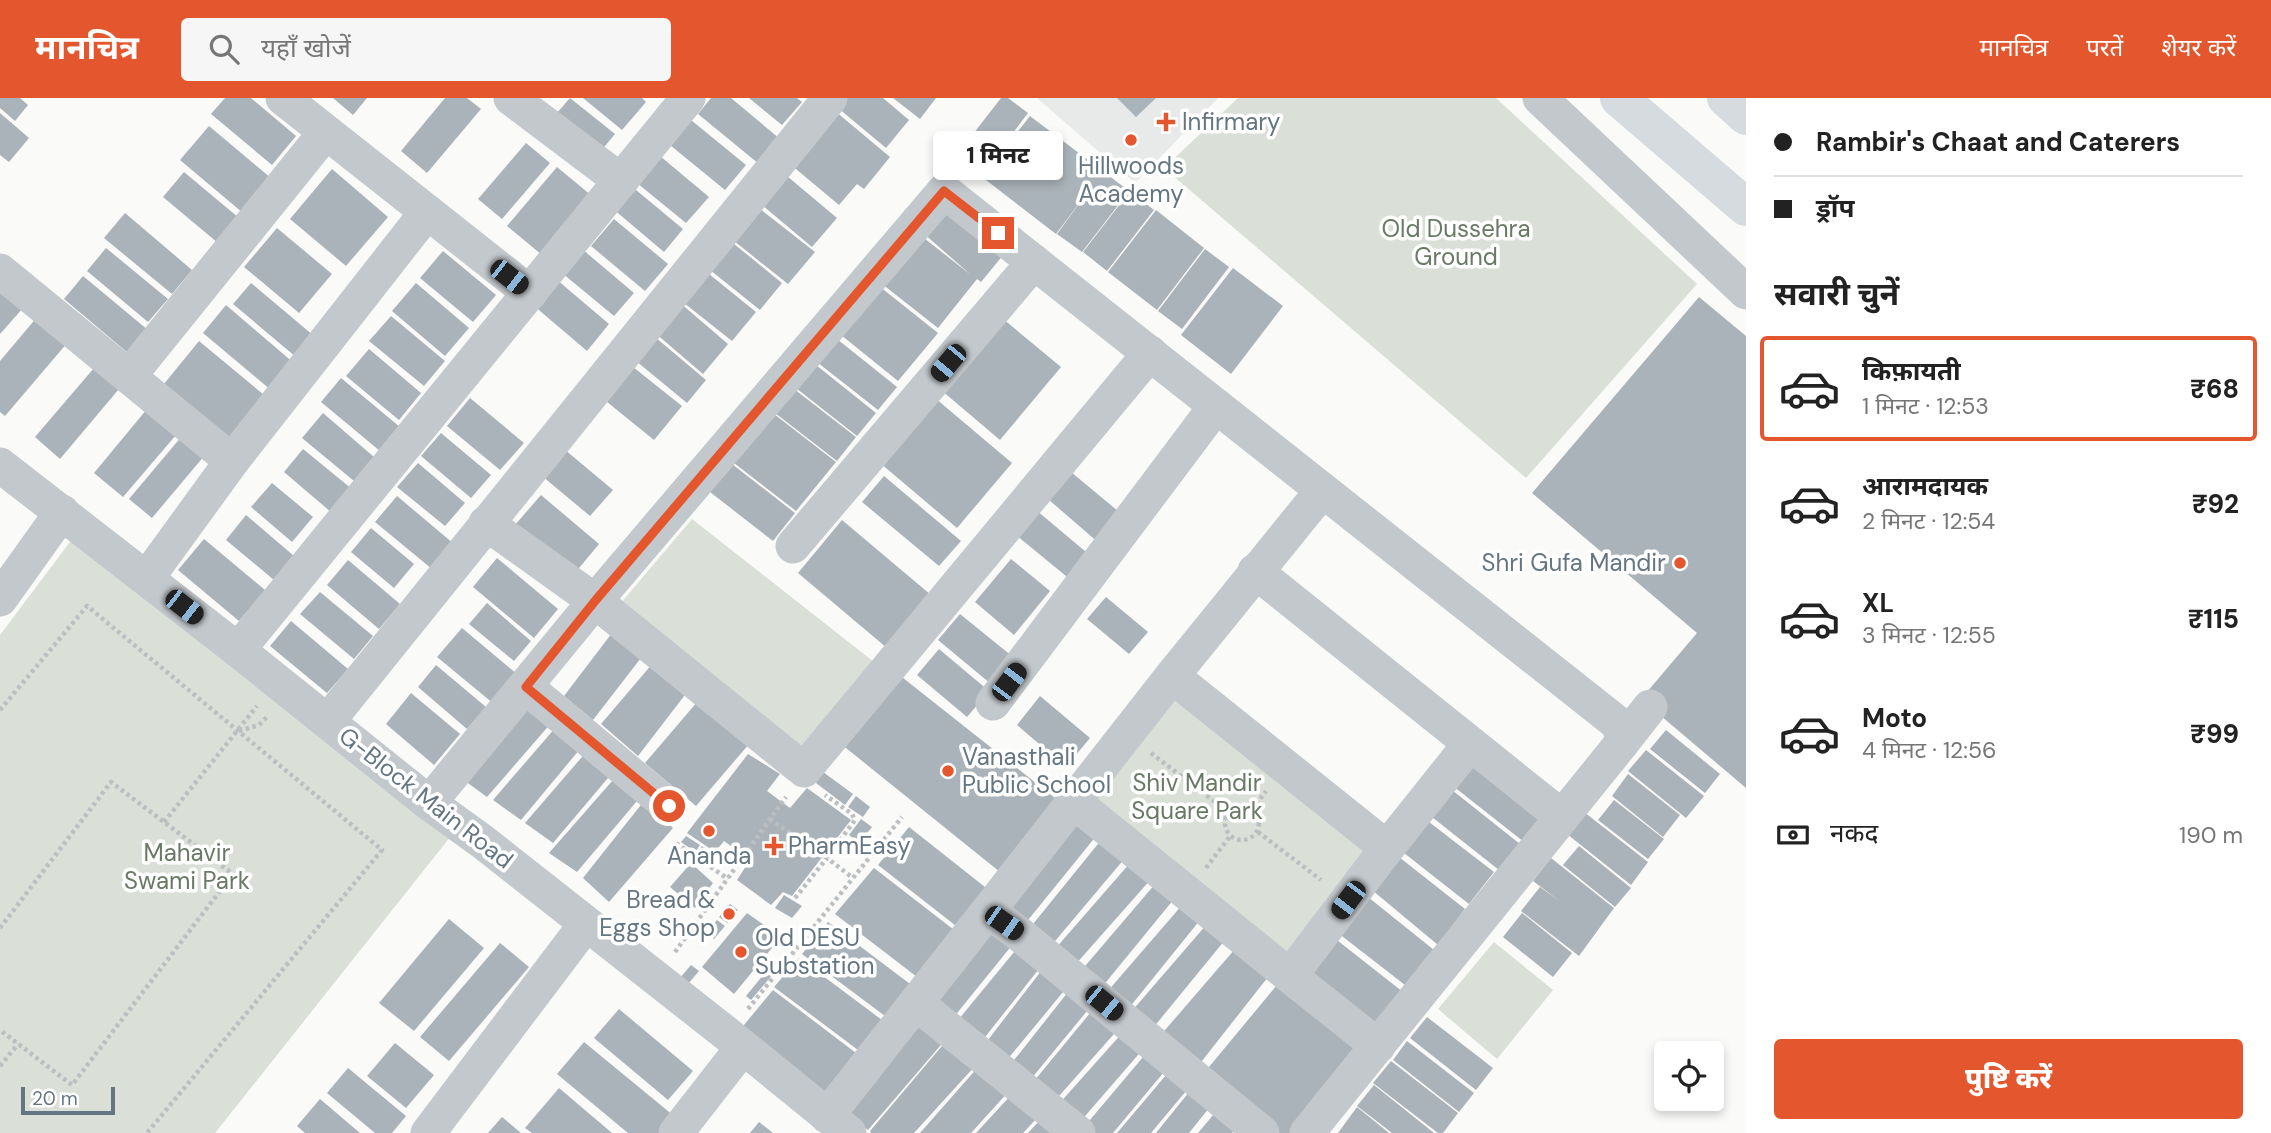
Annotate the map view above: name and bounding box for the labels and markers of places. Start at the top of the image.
place label: Infirmary [1182,106,1280,137]
marker: Infirmary [1156,112,1176,132]
marker: Hillwoods Academy [1123,132,1139,148]
place label: Hillwoods Academy [1078,150,1184,209]
place label: Shri Gufa Mandir [1481,547,1666,578]
marker: Shri Gufa Mandir [1672,555,1688,571]
place label: Vanasthali Public School [962,741,1111,800]
marker: Vanasthali Public School [940,763,956,779]
marker: Ananda [701,823,717,839]
place label: PharmEasy [788,830,911,861]
marker: PharmEasy [766,838,782,854]
place label: Ananda [667,840,751,871]
place label: Bread & Eggs Shop [599,884,715,943]
marker: Bread & Eggs Shop [721,906,737,922]
place label: Old DESU Substation [755,922,875,981]
marker: Old DESU Substation [733,944,749,960]

